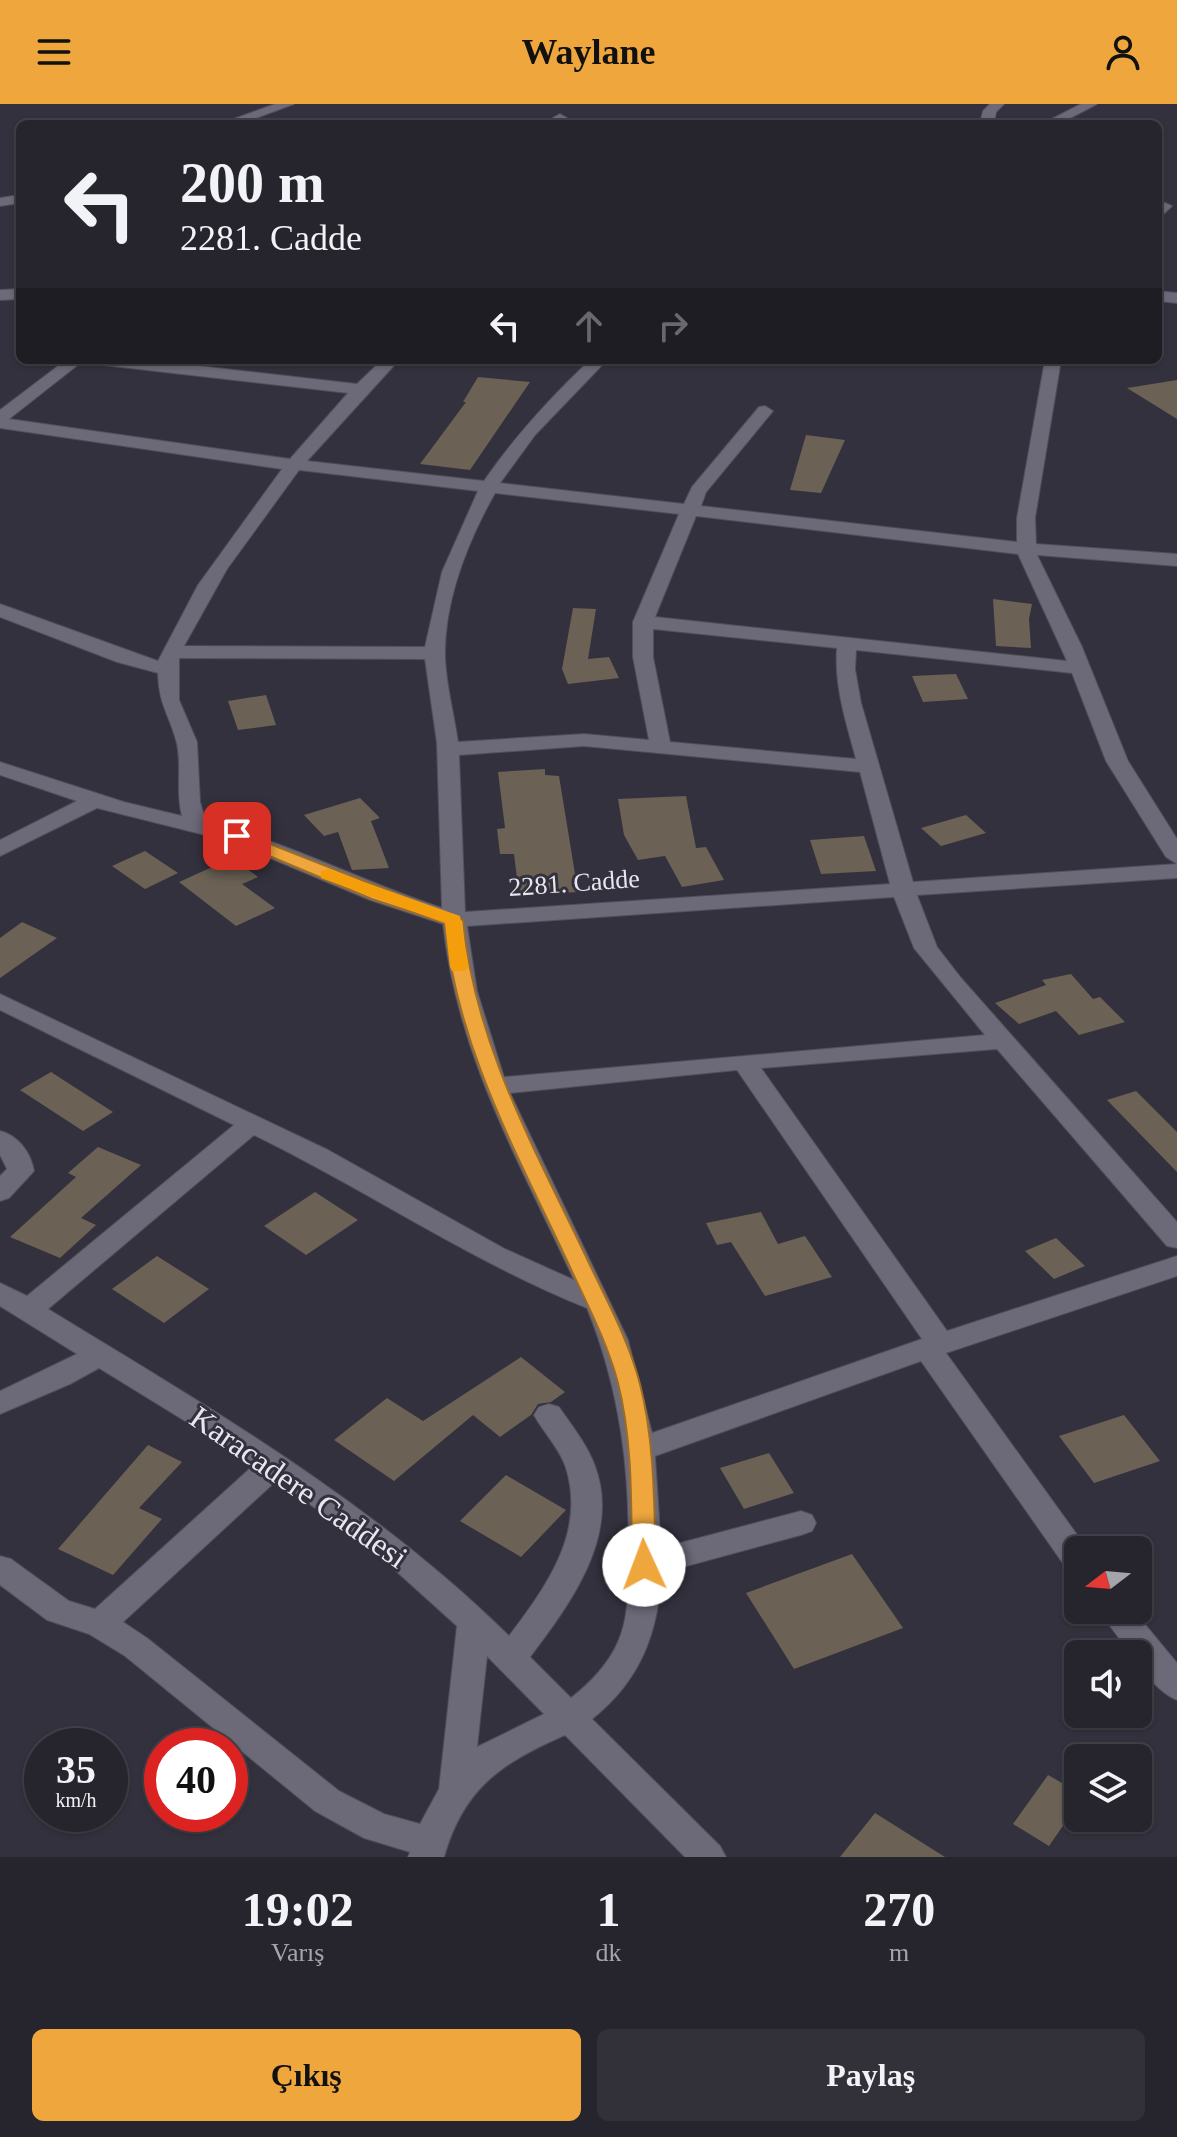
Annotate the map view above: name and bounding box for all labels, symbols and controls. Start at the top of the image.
icon: menu [32,30,76,74]
icon: person [1101,30,1145,74]
text: Waylane [521,32,656,72]
icon: left [48,152,152,256]
text: 200 m [180,152,325,214]
text: 2281. Cadde [180,218,362,258]
icon: left [483,304,527,348]
icon: ahead [567,304,611,348]
icon: right [651,304,695,348]
pin [203,802,271,870]
icon: arrive [215,814,259,858]
street label: 2281. Cadde [507,864,641,902]
street label: Karacadere Caddesi [184,1399,415,1575]
position arrow [602,1523,686,1607]
north arrow [1064,1536,1152,1624]
map controls [1064,1536,1152,1832]
button: sound [1064,1640,1152,1728]
speed limit sign: 40 [144,1728,248,1832]
button: layers [1064,1744,1152,1832]
text: 35 [56,1747,96,1792]
text: km/h [55,1789,97,1811]
text: 19:02 [242,1883,354,1936]
text: 1 [596,1883,620,1936]
text: 270 [863,1883,935,1936]
text: Varış [271,1938,324,1967]
text: dk [595,1938,621,1967]
text: m [889,1938,909,1967]
button: Çıkış [32,2029,581,2121]
button: Paylaş [597,2029,1145,2121]

